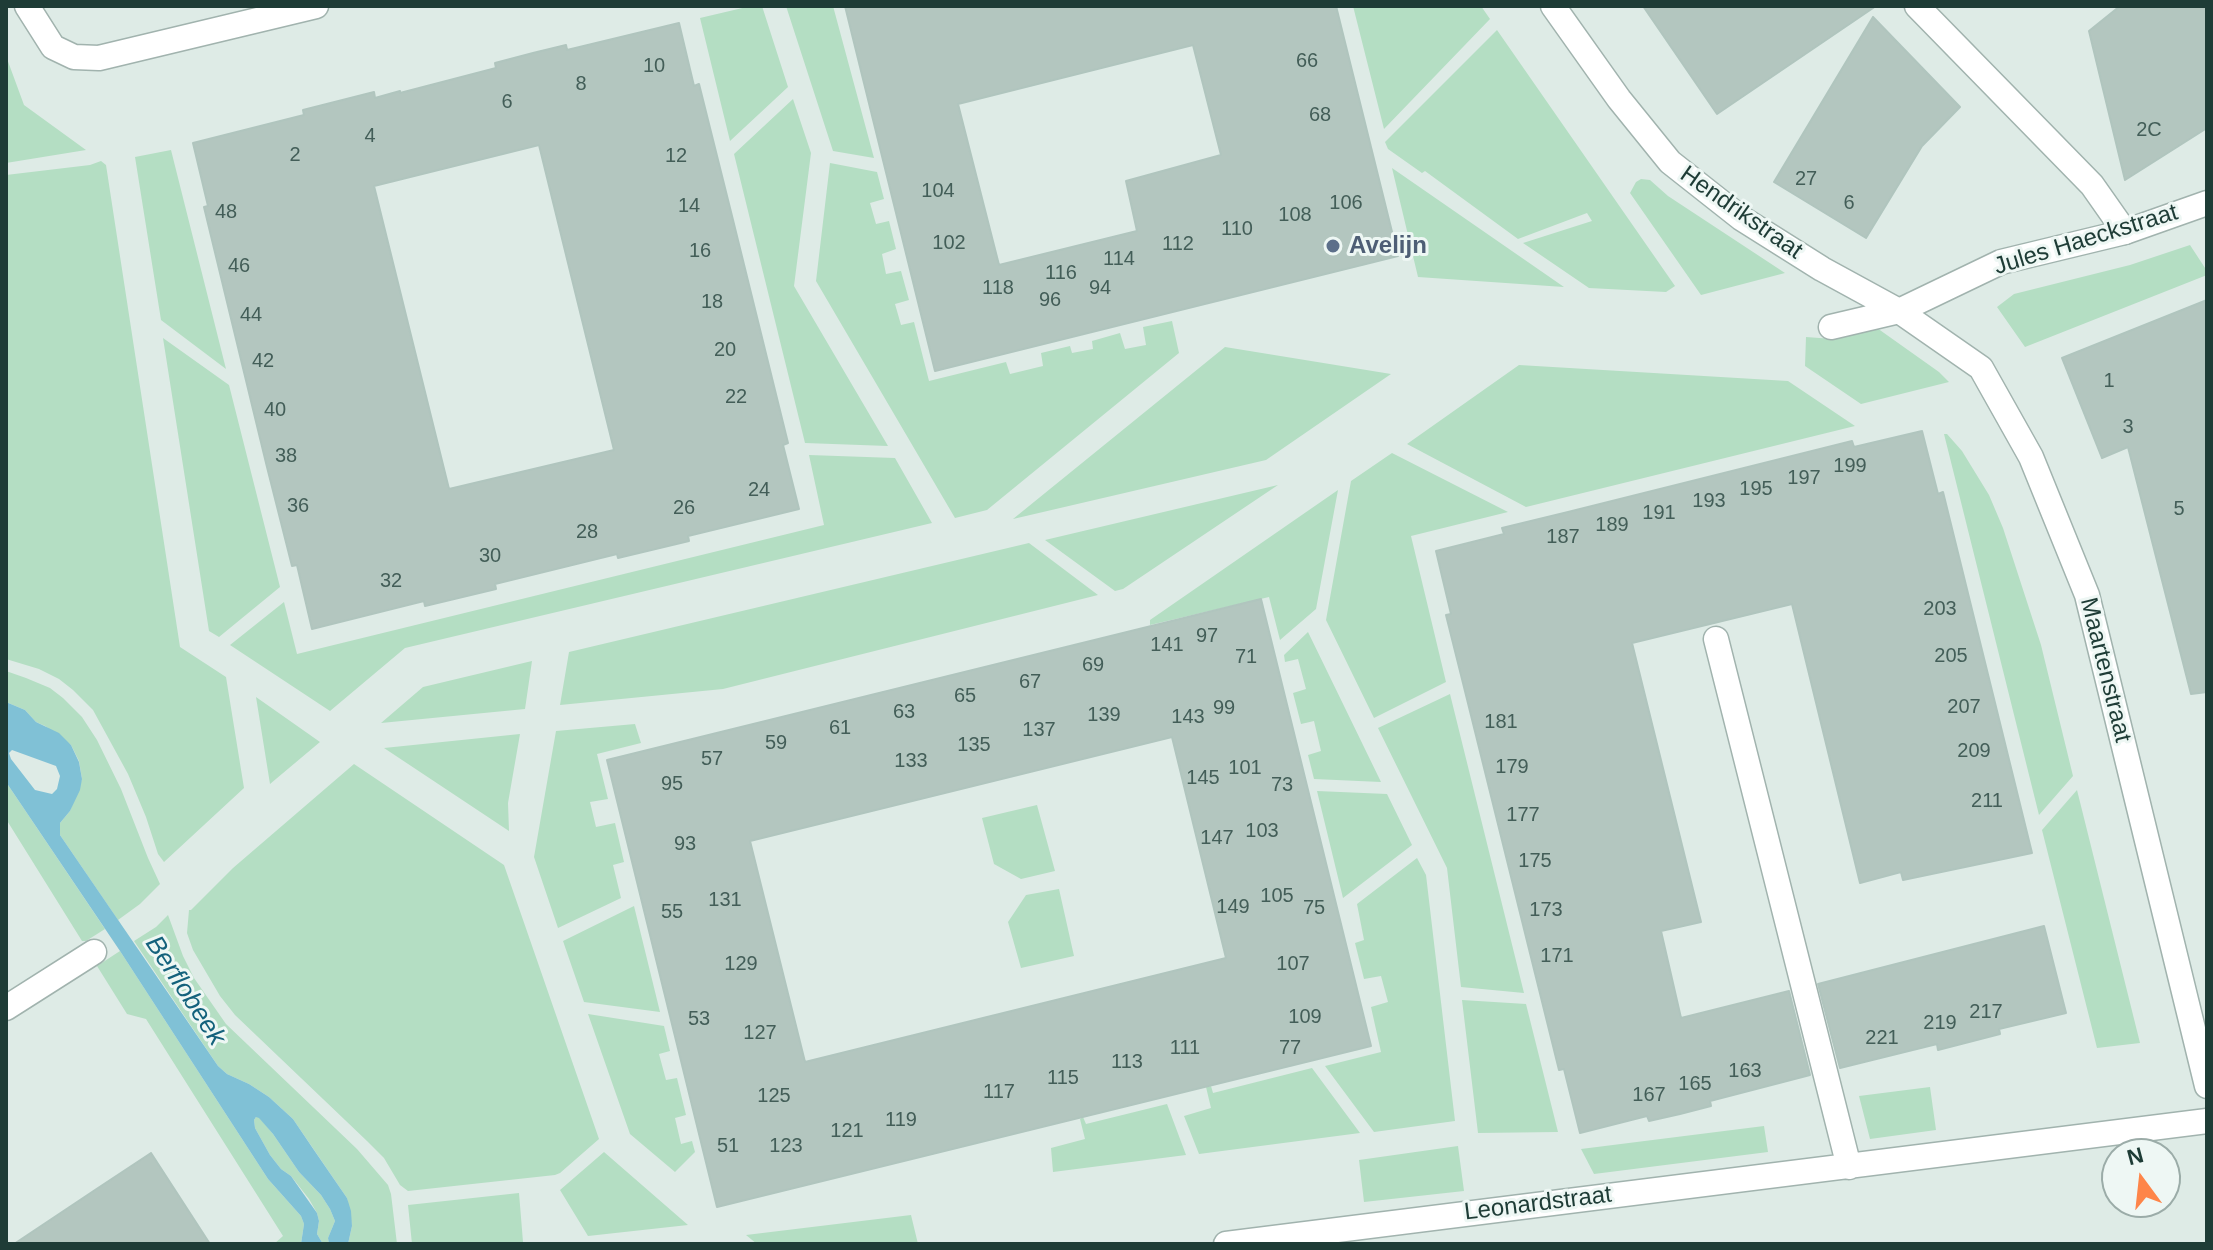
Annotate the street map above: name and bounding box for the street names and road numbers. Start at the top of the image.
street label: Hendrikstraat [1674,160,1808,266]
street label: Jules Haeckstraat [1991,198,2181,282]
street label: Maartenstraat [2073,595,2137,745]
street label: Leonardstraat [1463,1181,1613,1227]

